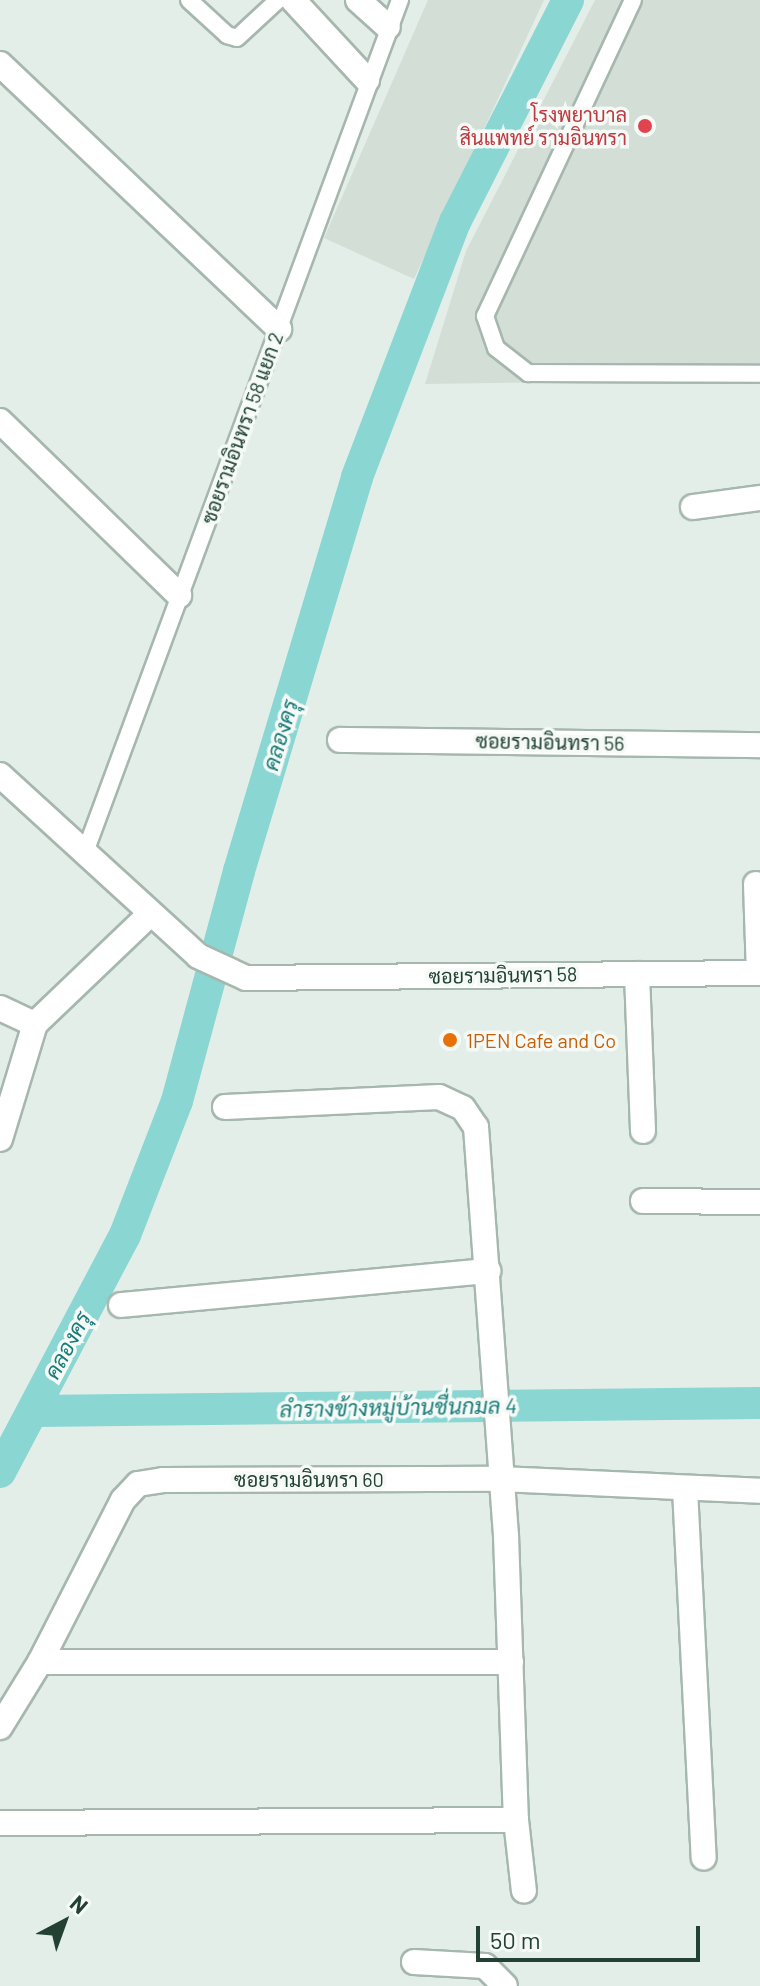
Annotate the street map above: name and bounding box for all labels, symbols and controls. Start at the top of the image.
place label: โรงพยาบาล สินแพทย์ รามอินทรา [459,102,627,149]
marker: โรงพยาบาล สินแพทย์ รามอินทรา [634,115,656,137]
street label: ซอยรามอินทรา 58 แยก 2 [196,329,288,527]
water label: คลองครุ [257,696,303,774]
street label: ซอยรามอินทรา 56 [475,729,625,755]
street label: ซอยรามอินทรา 58 [428,962,578,988]
place label: 1PEN Cafe and Co [466,1028,616,1052]
marker: 1PEN Cafe and Co [441,1031,459,1049]
water label: คลองครุ [38,1307,96,1383]
water label: ลำรางข้างหมู่บ้านชื่นกมล 4 [279,1392,517,1422]
street label: ซอยรามอินทรา 60 [234,1467,384,1491]
north arrow [24,1882,104,1962]
text: N [66,1889,94,1918]
scale bar [480,1910,704,1960]
text: 50 m [490,1925,541,1954]

